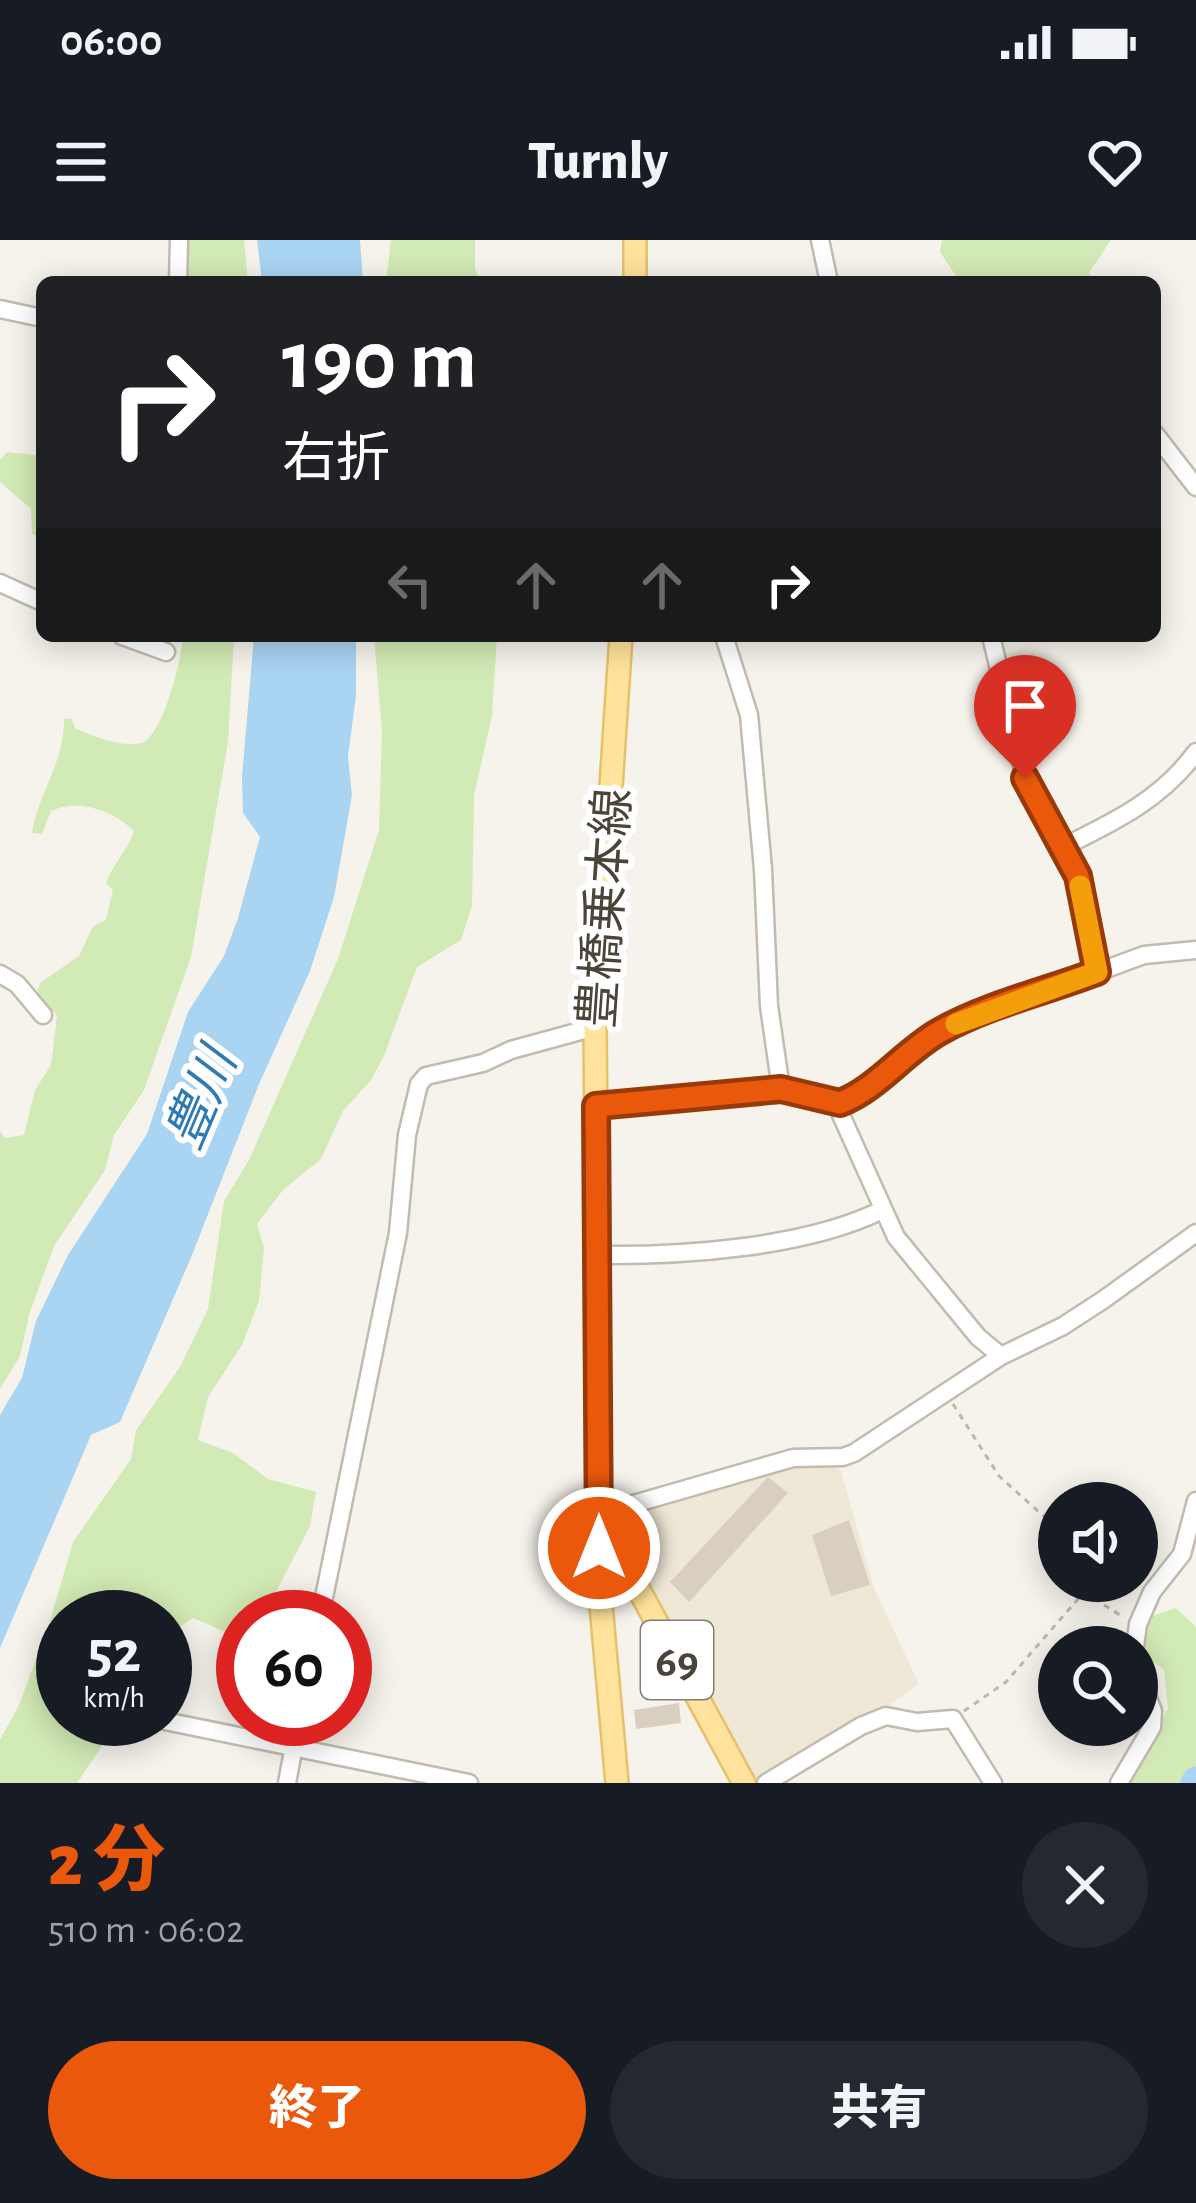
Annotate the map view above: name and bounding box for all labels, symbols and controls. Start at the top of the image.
text: 06:00 [60,19,162,64]
icon: menu [48,129,114,195]
icon: heart [1082,129,1148,195]
text: Turnly [528,135,668,189]
text: 190 m [282,320,477,404]
icon: right [84,324,240,480]
text: 右折 [282,433,390,487]
icon: left [377,552,443,618]
icon: ahead [503,552,569,618]
icon: ahead [629,552,695,618]
icon: right [755,552,821,618]
pin [974,655,1076,778]
icon: arrive [992,673,1058,739]
street label: 豊橋乗本線 [572,787,639,1030]
water label: 豊川 [157,1037,248,1156]
map controls [1038,1482,1158,1746]
button: sound [1038,1482,1158,1602]
position arrow [536,1485,662,1611]
speed limit sign: 60 [216,1590,372,1746]
road number: 69 [641,1621,713,1699]
text: 52 [87,1623,141,1683]
button: search [1038,1626,1158,1746]
text: km/h [83,1683,145,1713]
button: close [1022,1822,1148,1948]
text: 2 分 [48,1826,165,1898]
text: 510 m · 06:02 [48,1911,244,1950]
button: 終了 [48,2041,586,2179]
button: 共有 [610,2041,1148,2179]

